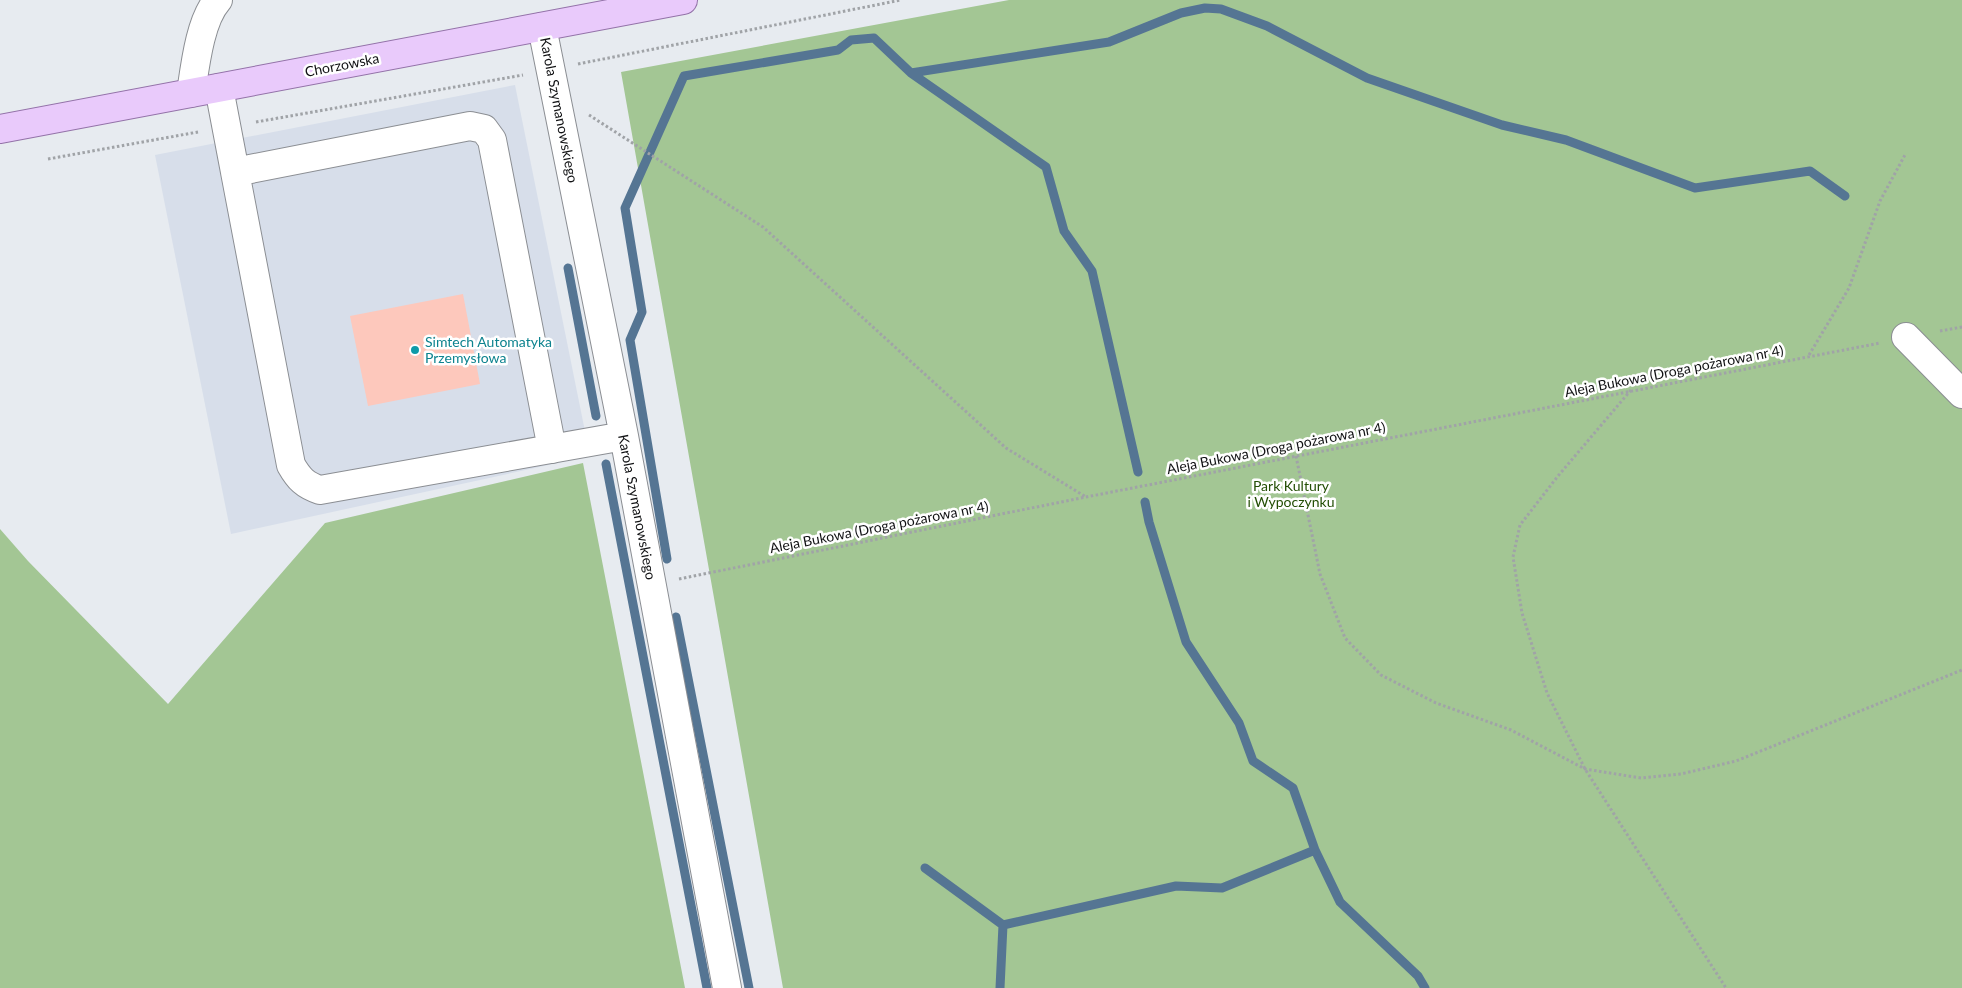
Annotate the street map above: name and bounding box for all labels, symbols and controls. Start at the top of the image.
street label: Karola Szymanowskiego [537,36,582,184]
street label: Chorzowska [303,49,381,80]
place label: Simtech Automatyka Przemysłowa [425,333,552,366]
street label: Aleja Bukowa (Droga pożarowa nr 4) [1563,341,1785,400]
marker: Simtech Automatyka Przemysłowa [409,344,421,356]
street label: Aleja Bukowa (Droga pożarowa nr 4) [1165,418,1387,477]
street label: Karola Szymanowskiego [615,433,660,581]
park label: Park Kultury i Wypoczynku [1247,477,1335,510]
street label: Aleja Bukowa (Droga pożarowa nr 4) [768,497,990,556]

